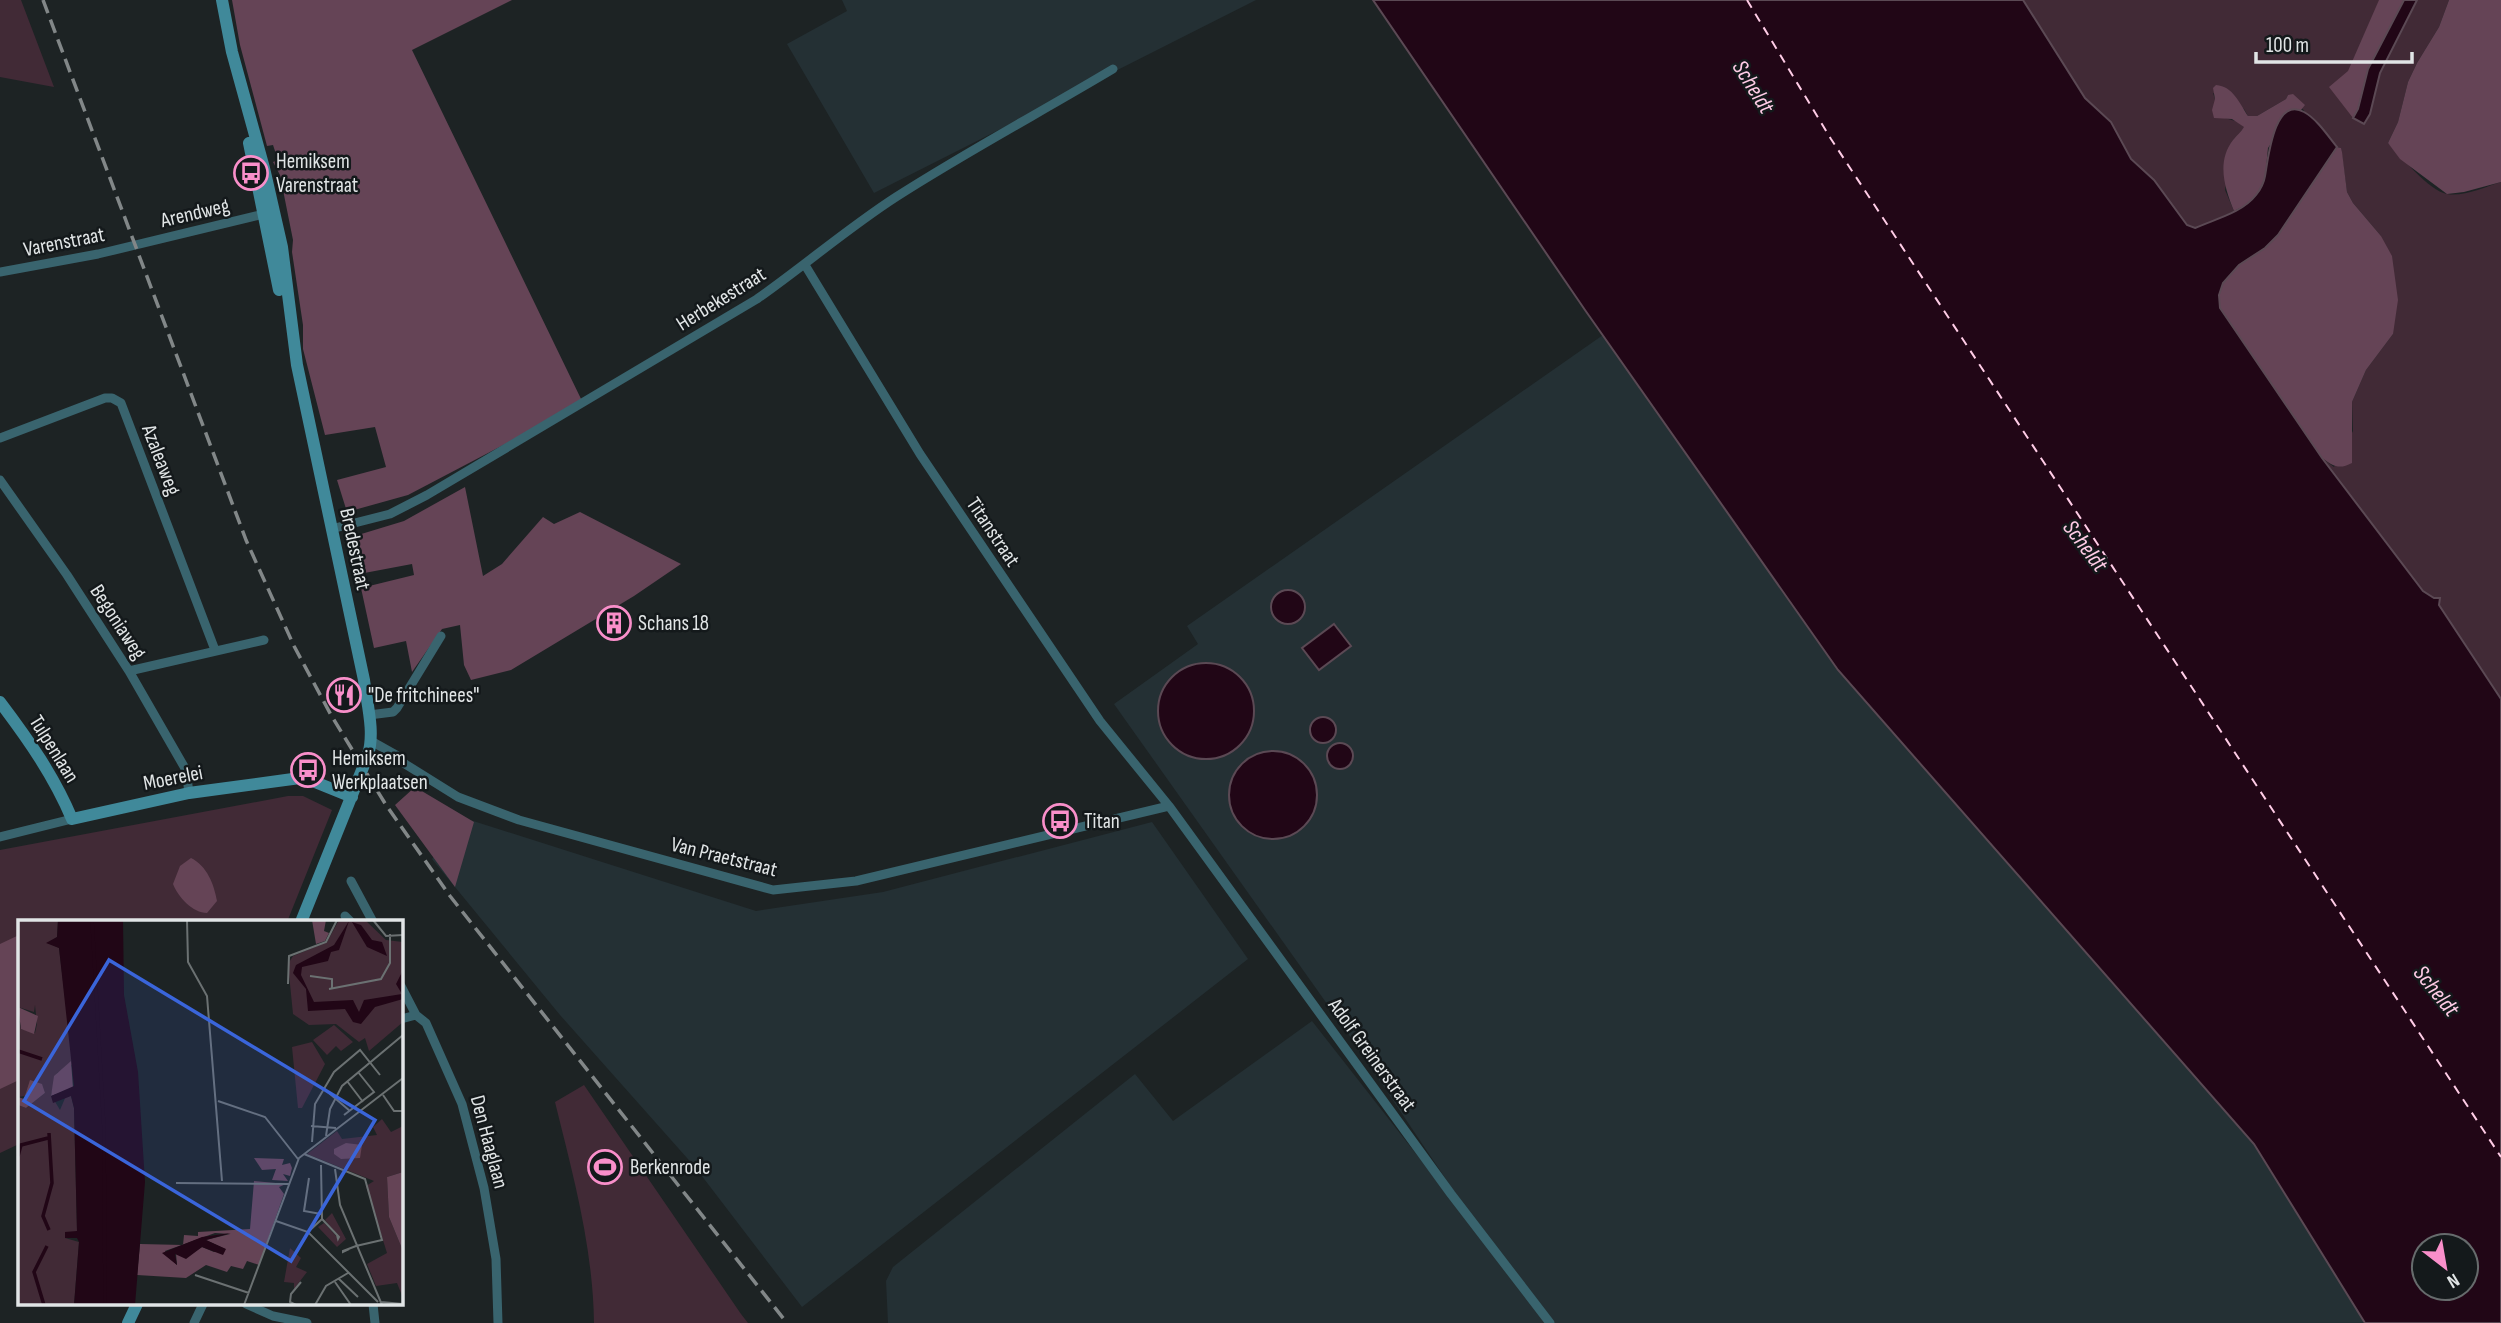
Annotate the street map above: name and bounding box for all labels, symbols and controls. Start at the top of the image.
scale bar [2256,21,2412,65]
text: 100 m [2266,33,2309,58]
water label: Scheldt [1726,55,1781,120]
place label: Hemiksem Varenstraat [276,149,358,198]
bus stop icon: Hemiksem Varenstraat [232,154,270,192]
street label: Arendweg [157,193,232,233]
street label: Varenstraat [21,222,107,262]
street label: Herbekestraat [672,262,770,336]
street label: Azaleaweg [136,420,186,499]
street label: Titanstraat [961,493,1025,571]
street label: Bredestraat [334,506,376,592]
water label: Scheldt [2056,515,2114,578]
street label: Begoniaweg [85,580,151,664]
building icon: Schans 18 [595,604,633,642]
place label: Schans 18 [638,611,709,636]
restaurant icon: "De fritchinees" [325,676,363,714]
place label: "De fritchinees" [368,683,479,708]
street label: Tulpenlaan [24,711,84,787]
place label: Hemiksem Werkplaatsen [332,746,428,795]
bus stop icon: Hemiksem Werkplaatsen [289,751,327,789]
street label: Moerelei [141,760,205,796]
bus stop icon: Titan [1041,802,1079,840]
place label: Titan [1084,809,1120,834]
street label: Van Praetstraat [668,832,780,882]
inset map [18,920,402,1306]
water label: Scheldt [2407,960,2466,1023]
street label: Adolf Greinerstraat [1322,993,1421,1116]
street label: Den Haaglaan [465,1093,513,1191]
sports icon: Berkenrode [586,1148,624,1186]
place label: Berkenrode [630,1155,711,1180]
north arrow [2410,1232,2480,1302]
text: N [2443,1268,2463,1293]

